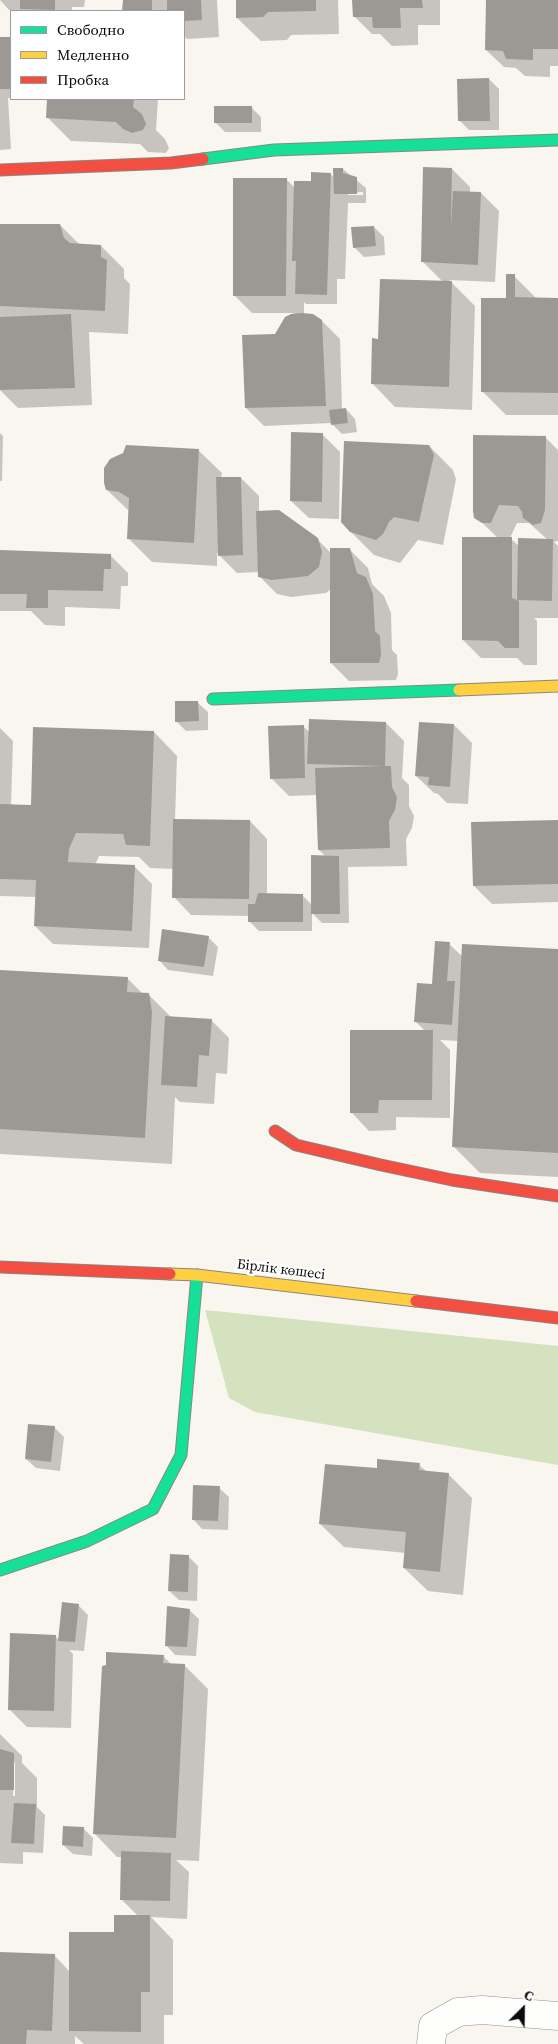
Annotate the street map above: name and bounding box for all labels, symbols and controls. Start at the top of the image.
legend [10,10,185,100]
text: Свободно [57,19,125,40]
text: Медленно [57,44,129,65]
text: Пробка [57,69,109,90]
street label: Бірлік көшесі [236,1256,326,1284]
north arrow [498,1984,548,2034]
text: С [521,1984,537,2006]

